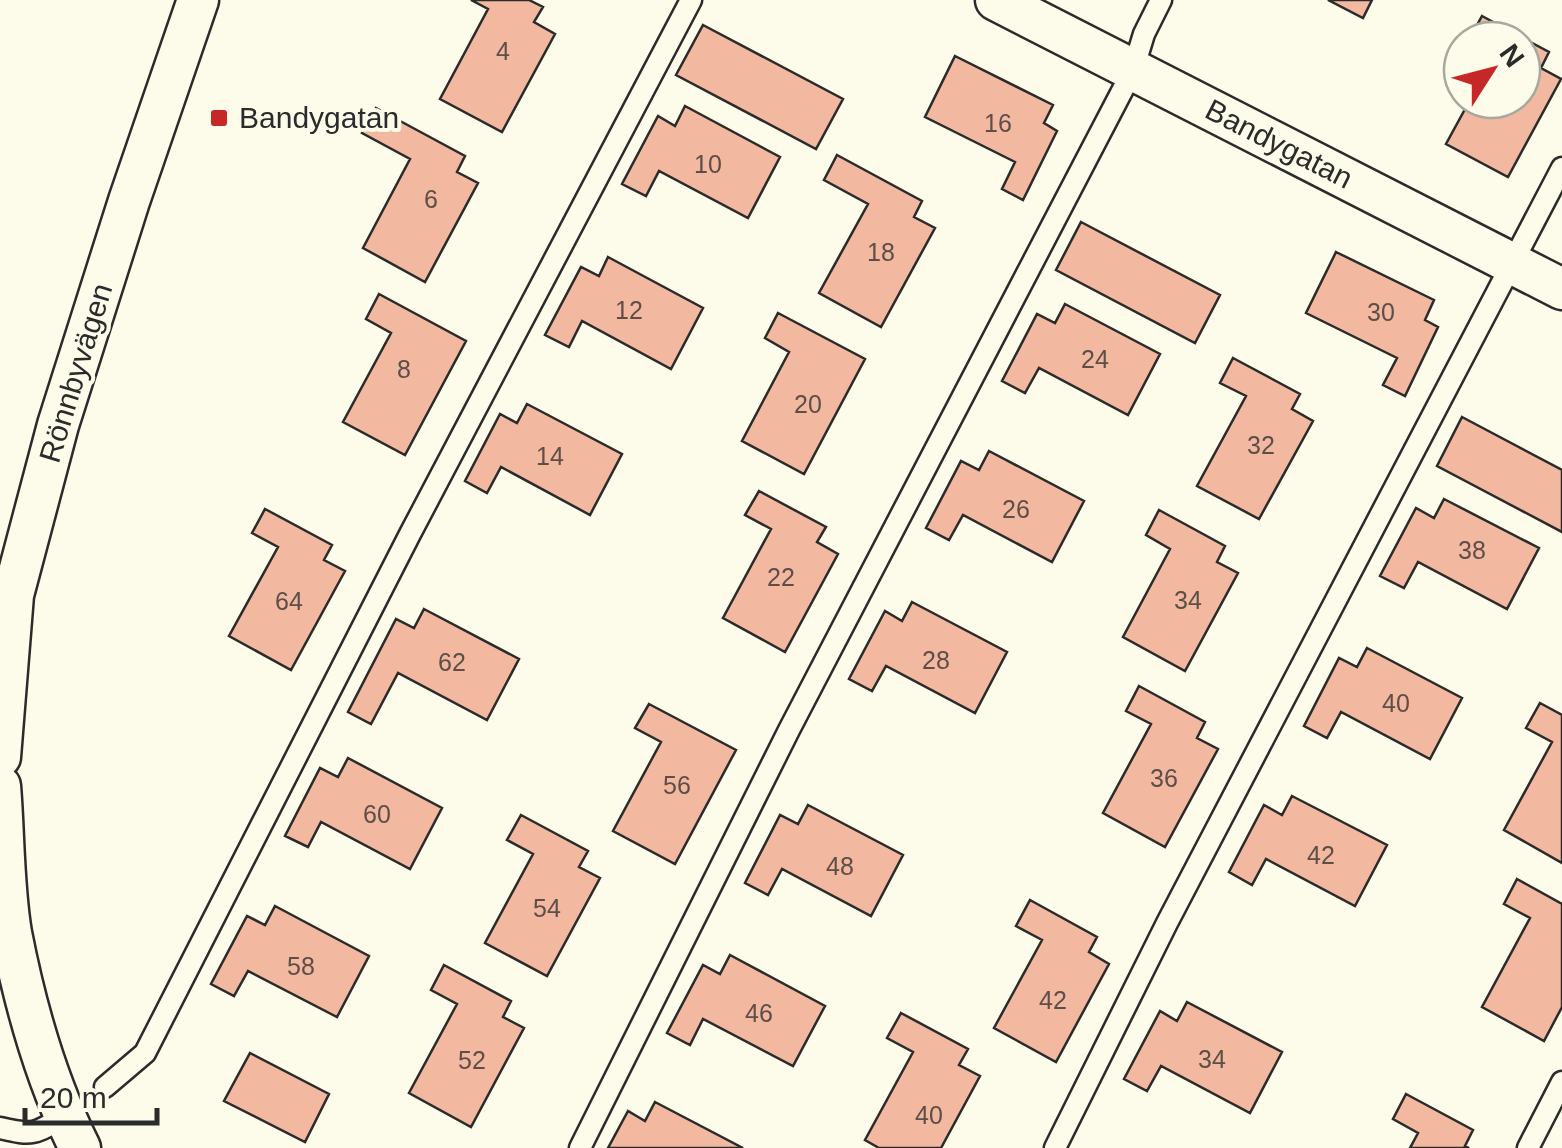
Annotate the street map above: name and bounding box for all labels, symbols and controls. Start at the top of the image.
north arrow [1442,20,1542,120]
house number: 4 [496,37,510,65]
text: N [1493,38,1530,73]
street label: Bandygatan [1200,93,1358,195]
place label: Bandygatan [239,101,399,134]
marker: Bandygatan [208,107,230,129]
house number: 16 [984,109,1012,137]
house number: 10 [694,150,722,178]
house number: 6 [424,185,438,213]
house number: 18 [867,238,895,266]
street label: Rönnbyvägen [33,279,118,466]
house number: 12 [615,296,643,324]
house number: 30 [1367,298,1395,326]
house number: 24 [1081,345,1109,373]
house number: 8 [397,355,411,383]
house number: 20 [794,390,822,418]
house number: 32 [1247,431,1275,459]
house number: 14 [536,442,564,470]
house number: 26 [1002,495,1030,523]
house number: 38 [1458,536,1486,564]
house number: 22 [767,563,795,591]
house number: 34 [1174,586,1202,614]
house number: 64 [275,587,303,615]
house number: 28 [922,646,950,674]
house number: 62 [438,648,466,676]
house number: 40 [1382,689,1410,717]
house number: 36 [1150,764,1178,792]
house number: 56 [663,771,691,799]
house number: 60 [363,800,391,828]
house number: 42 [1307,841,1335,869]
house number: 48 [826,852,854,880]
house number: 54 [533,894,561,922]
house number: 58 [287,952,315,980]
house number: 42 [1039,986,1067,1014]
house number: 46 [745,999,773,1027]
house number: 34 [1198,1045,1226,1073]
house number: 52 [458,1046,486,1074]
scale bar [25,1063,158,1125]
text: 20 m [40,1081,107,1114]
house number: 40 [915,1101,943,1129]

